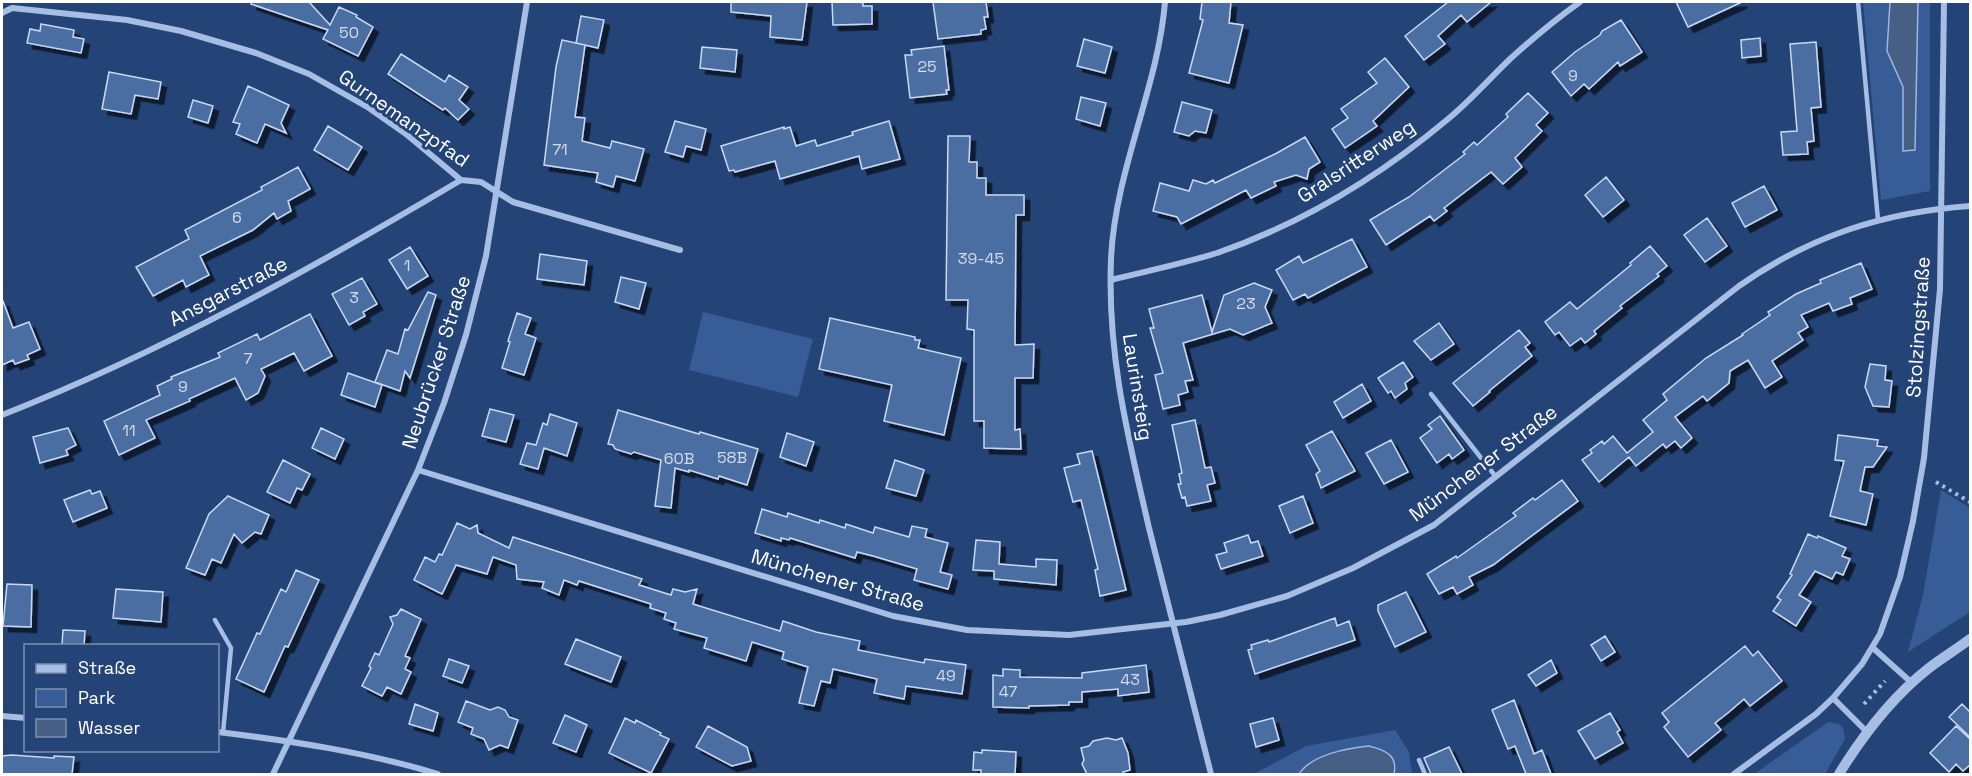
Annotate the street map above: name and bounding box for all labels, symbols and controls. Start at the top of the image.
house number: 50 [339,22,359,43]
house number: 25 [917,56,937,77]
street label: Gurnemanzpfad [334,63,474,173]
house number: 9 [1568,65,1578,86]
street label: Gralsritterweg [1292,113,1420,209]
house number: 71 [552,139,568,160]
house number: 6 [232,207,242,228]
house number: 39-45 [958,248,1004,269]
street label: Ansgarstraße [164,250,292,332]
house number: 1 [404,255,410,276]
street label: Stolzingstraße [1900,256,1936,398]
street label: Neubrücker Straße [396,272,476,452]
house number: 3 [349,287,359,308]
house number: 23 [1236,293,1256,314]
street label: Laurinsteig [1117,332,1159,442]
house number: 7 [243,348,253,369]
house number: 9 [178,376,188,397]
street label: Münchener Straße [1404,399,1562,527]
house number: 11 [122,420,136,441]
house number: 58B [717,447,747,468]
house number: 60B [664,448,694,469]
street label: Münchener Straße [748,543,928,617]
legend [24,644,219,752]
text: Straße [78,656,136,679]
house number: 49 [936,665,956,686]
house number: 43 [1120,669,1140,690]
house number: 47 [999,681,1017,702]
text: Park [78,686,116,709]
text: Wasser [78,716,140,739]

